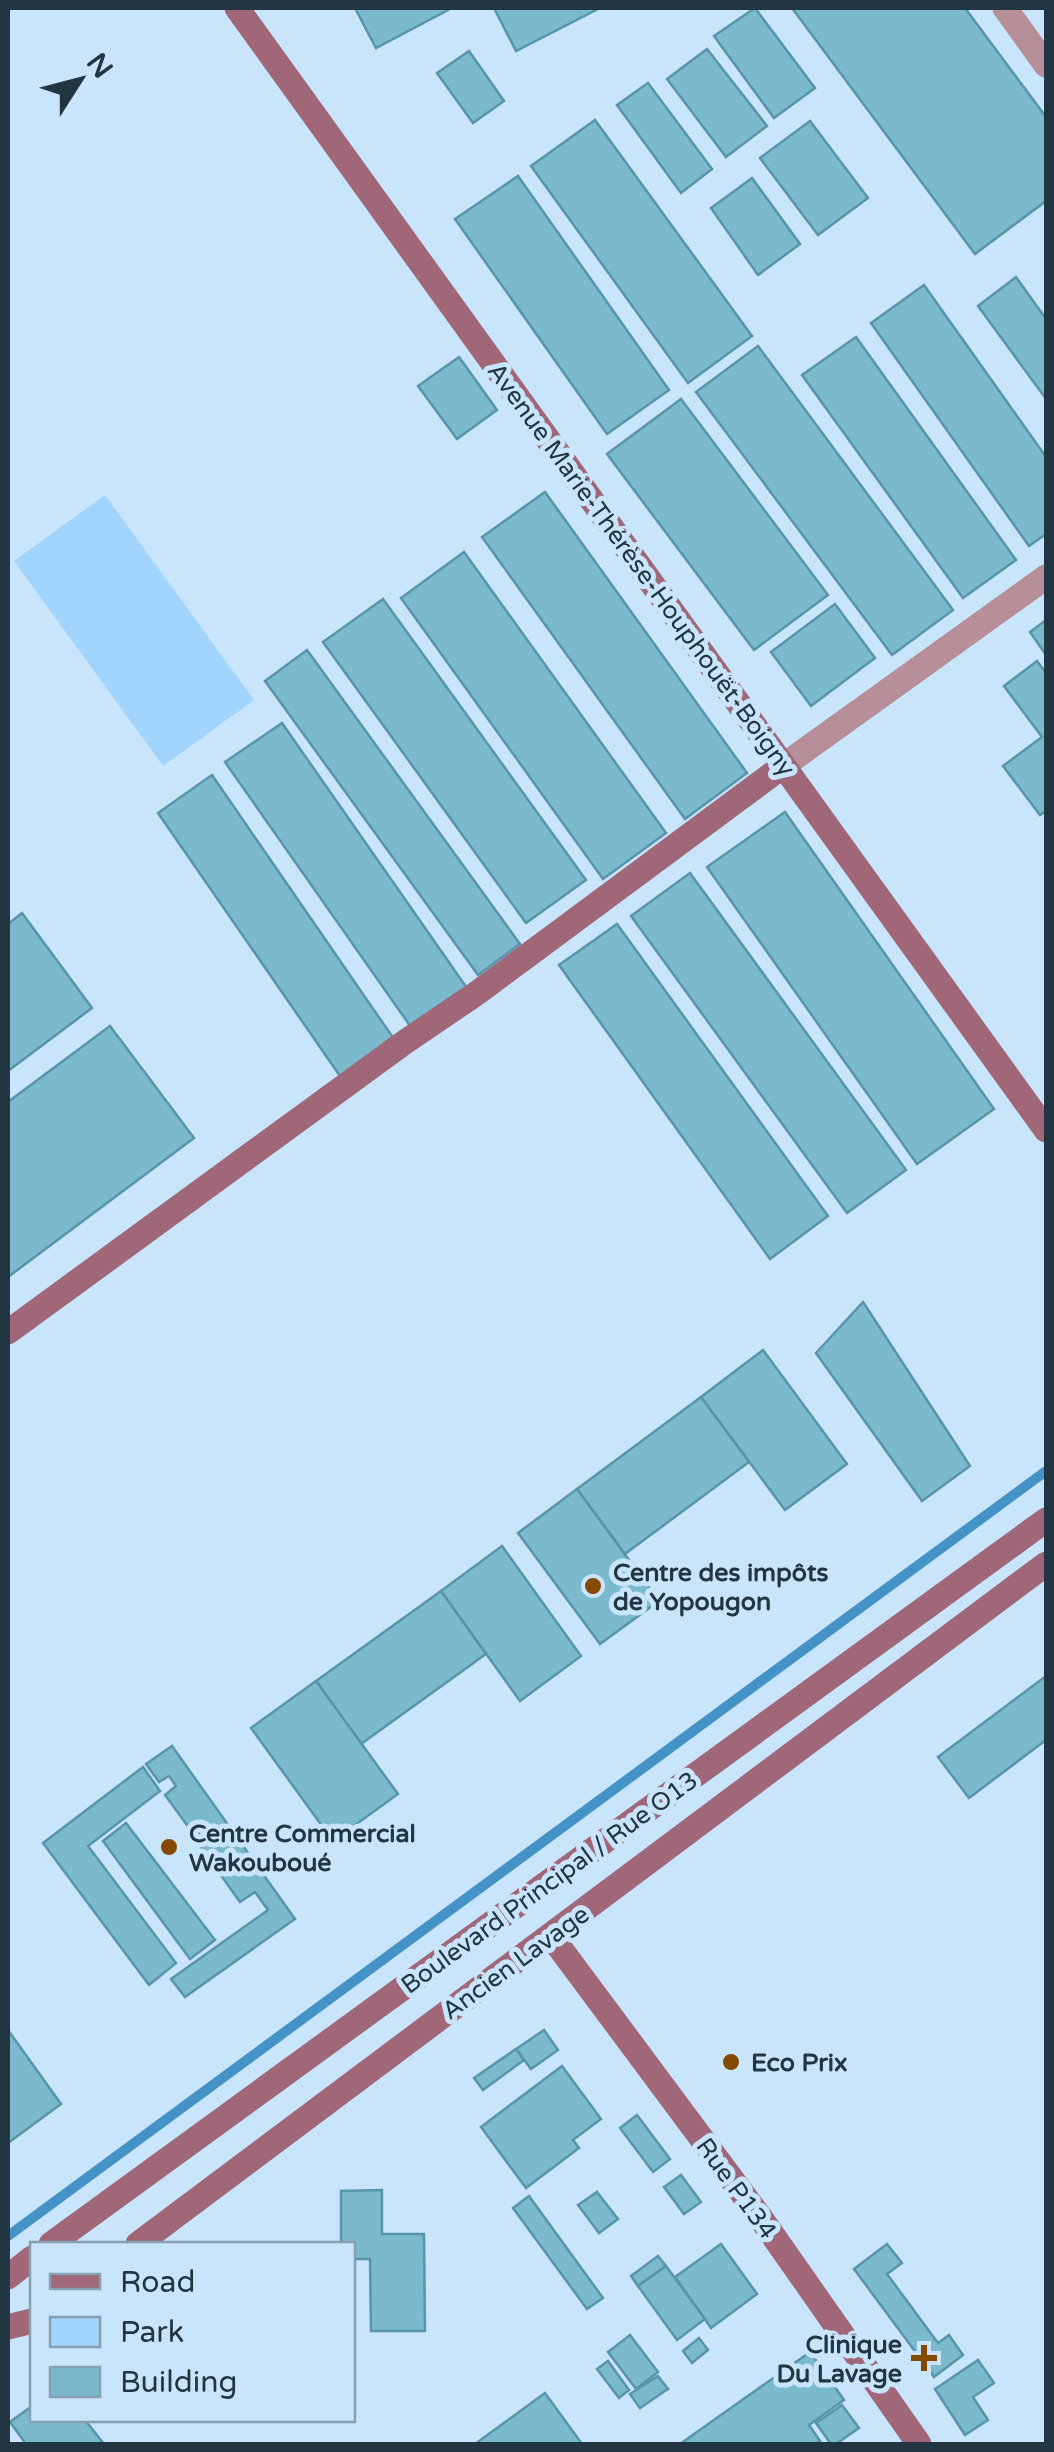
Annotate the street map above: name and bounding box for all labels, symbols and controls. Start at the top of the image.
north arrow [30,30,130,130]
text: N [79,47,120,85]
street label: Avenue Marie-Thérèse-Houphouët-Boigny [481,357,801,782]
place label: Centre des impôts de Yopougon [613,1558,828,1617]
marker: Centre des impôts de Yopougon [582,1575,604,1597]
street label: Boulevard Principal / Rue O13 [395,1765,704,2001]
place label: Centre Commercial Wakouboué [189,1819,416,1878]
marker: Centre Commercial Wakouboué [158,1836,180,1858]
street label: Ancien Lavage [436,1899,595,2026]
place label: Eco Prix [751,2048,847,2078]
marker: Eco Prix [720,2051,742,2073]
street label: Rue P134 [690,2132,783,2245]
legend [30,2242,355,2422]
text: Road [120,2264,195,2301]
text: Park [120,2314,184,2351]
place label: Clinique Du Lavage [776,2330,902,2389]
marker: Clinique Du Lavage [911,2345,937,2371]
text: Building [120,2364,237,2401]

